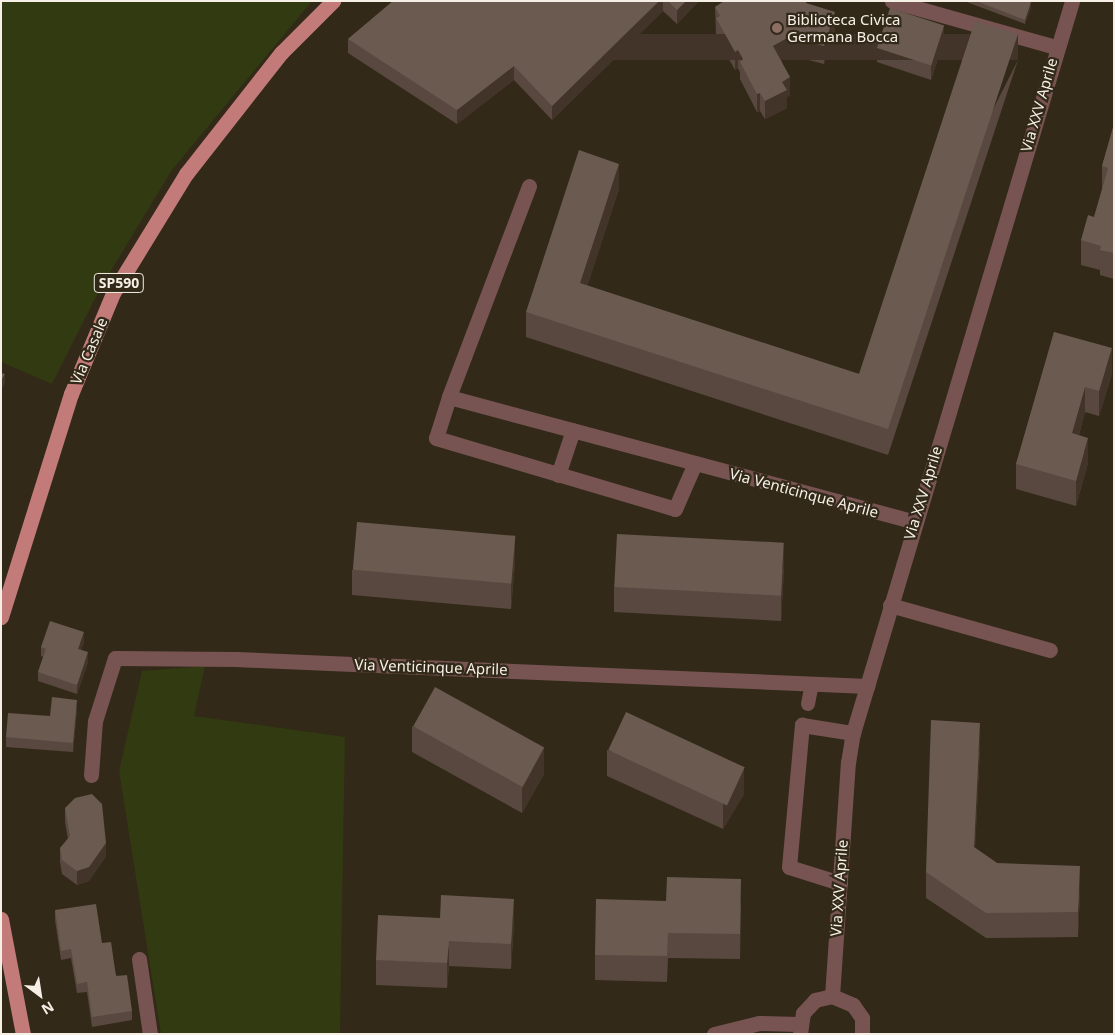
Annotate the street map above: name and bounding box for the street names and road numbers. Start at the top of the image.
street label: Via XXV Aprile [1017,56,1061,154]
road number: SP590 [93,272,145,294]
street label: Via Casale [67,315,111,387]
street label: Via XXV Aprile [900,444,946,542]
street label: Via Venticinque Aprile [728,464,880,522]
street label: Via Venticinque Aprile [354,655,508,679]
street label: Via XXV Aprile [827,839,851,937]

